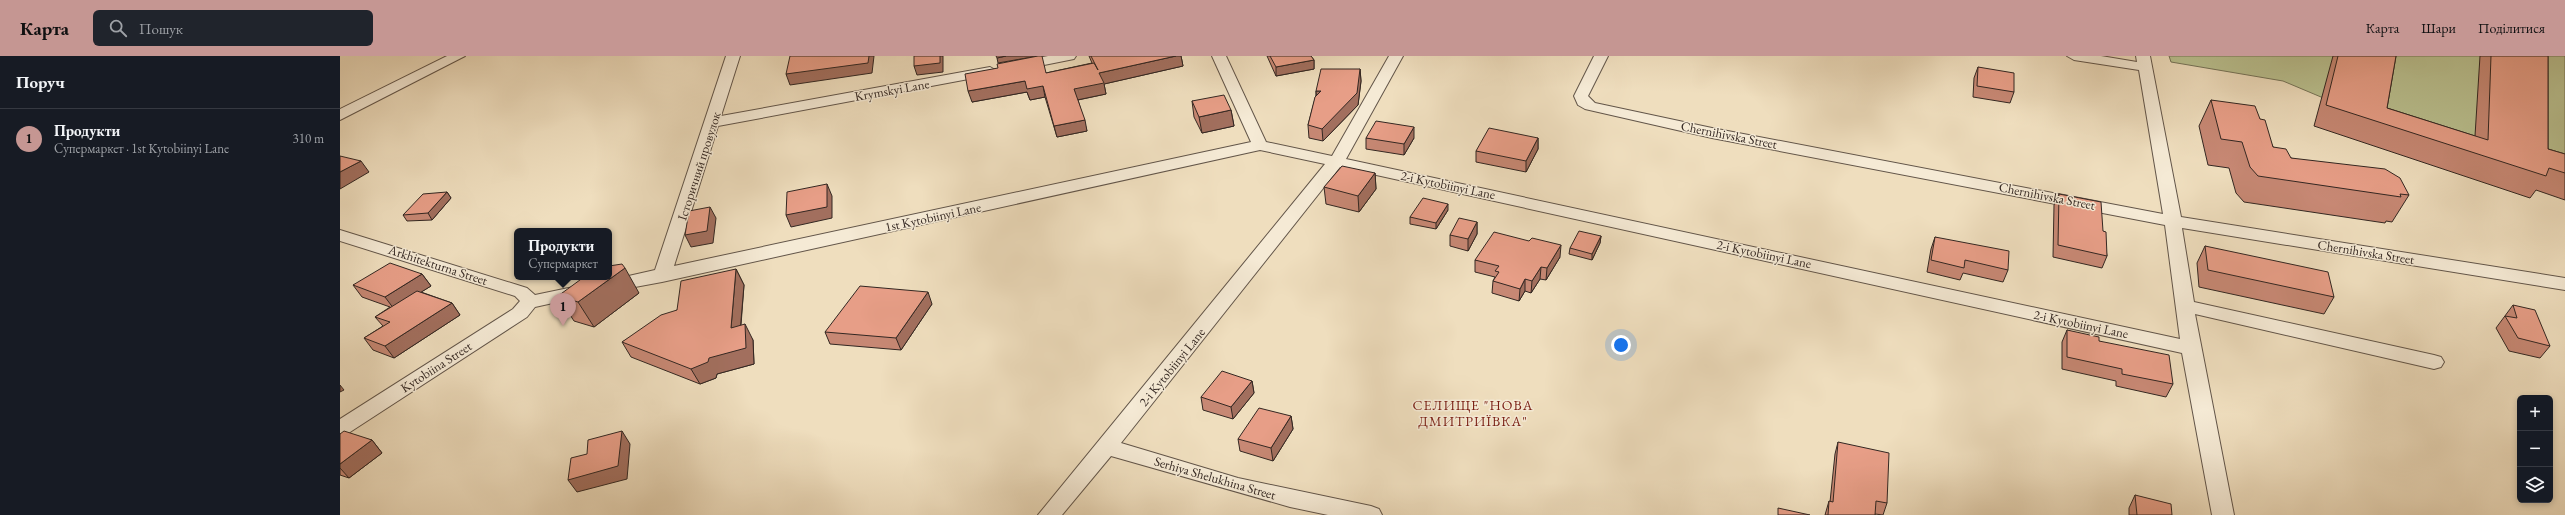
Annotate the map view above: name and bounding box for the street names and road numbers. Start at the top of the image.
street label: Krymskyi Lane [853,75,931,105]
street label: Історичний провулок [673,109,725,223]
street label: Chernihivska Street [1679,117,1779,153]
street label: 2-i Kytobiinyi Lane [1399,167,1497,203]
street label: Chernihivska Street [1997,178,2097,214]
street label: 1st Kytobiinyi Lane [883,199,983,235]
street label: 2-i Kytobiinyi Lane [1715,236,1813,272]
street label: Chernihivska Street [2316,236,2416,268]
street label: Arkhitekturna Street [385,241,490,289]
street label: 2-i Kytobiinyi Lane [2032,306,2130,342]
street label: 2-i Kytobiinyi Lane [1135,324,1209,410]
street label: Kytobiina Street [397,338,475,396]
street label: Serhiya Shelukhina Street [1152,453,1278,503]

